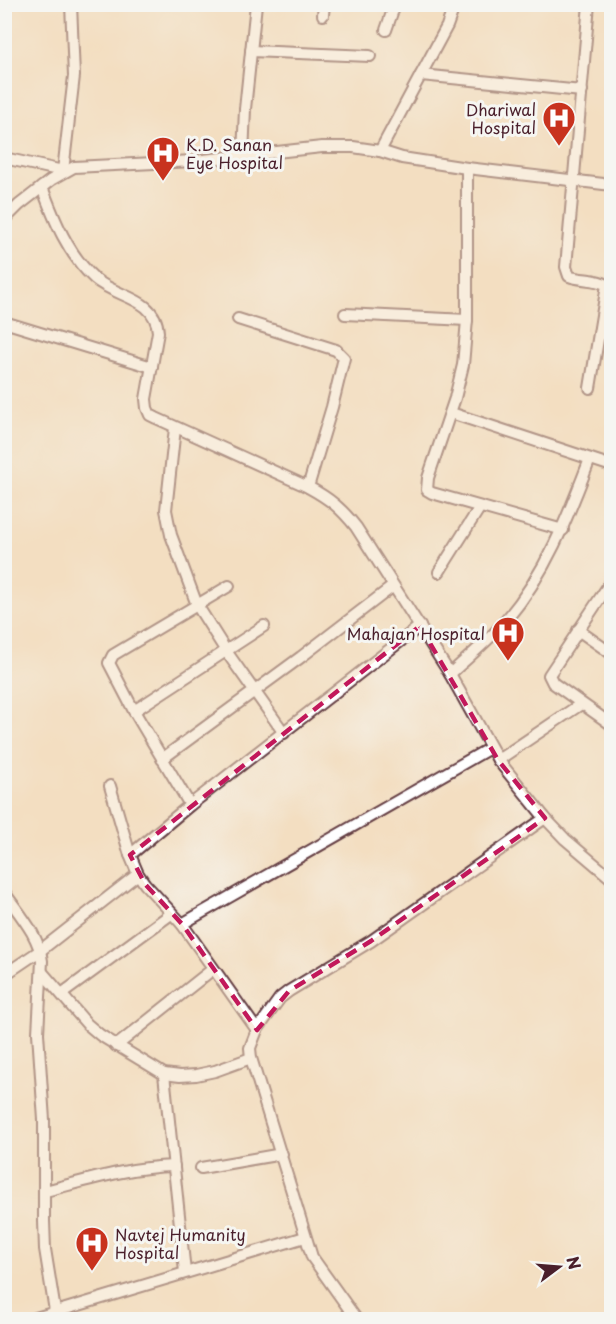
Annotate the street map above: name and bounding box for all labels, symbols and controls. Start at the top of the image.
place label: Dhariwal Hospital [466,97,536,139]
hospital icon: Dhariwal Hospital [541,100,577,147]
place label: K.D. Sanan Eye Hospital [186,132,283,174]
hospital icon: K.D. Sanan Eye Hospital [145,135,181,182]
hospital icon: Mahajan Hospital [490,615,526,662]
place label: Mahajan Hospital [347,621,485,645]
place label: Navtej Humanity Hospital [115,1222,246,1264]
hospital icon: Navtej Humanity Hospital [74,1225,110,1272]
north arrow [529,1237,589,1297]
text: N [561,1253,588,1272]

